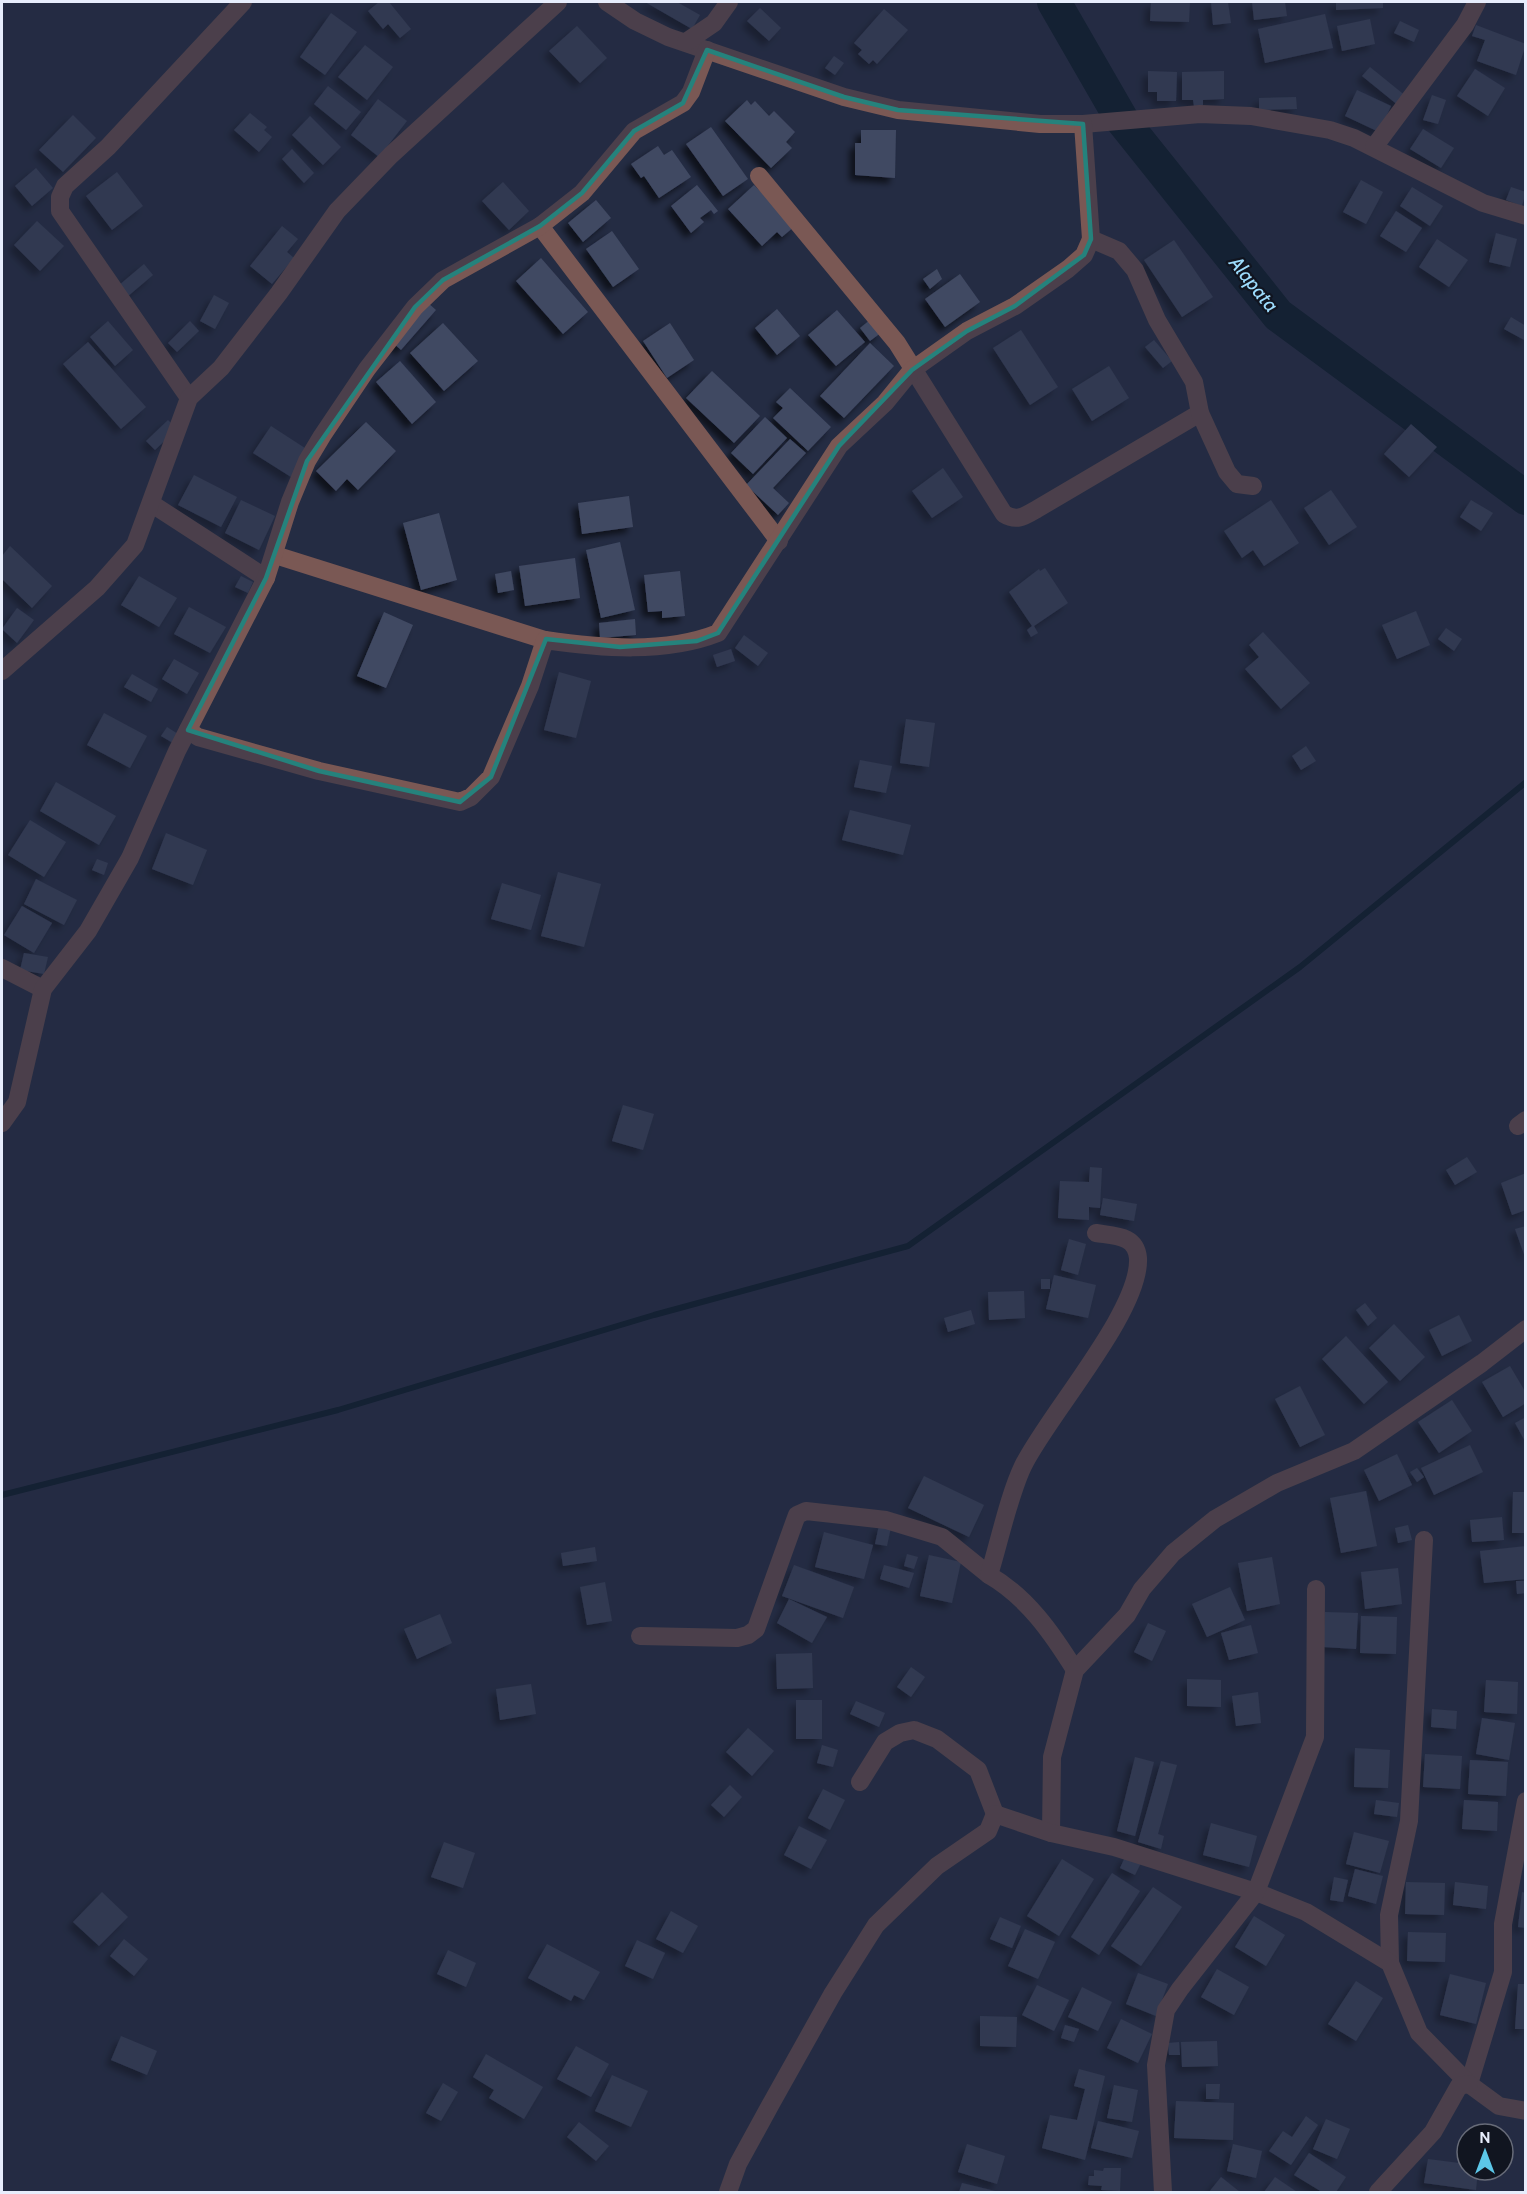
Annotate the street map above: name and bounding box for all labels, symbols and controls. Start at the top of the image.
water label: Alapata [1224,251,1284,317]
north arrow [1455,2122,1515,2182]
text: N [1479,2128,1491,2147]

